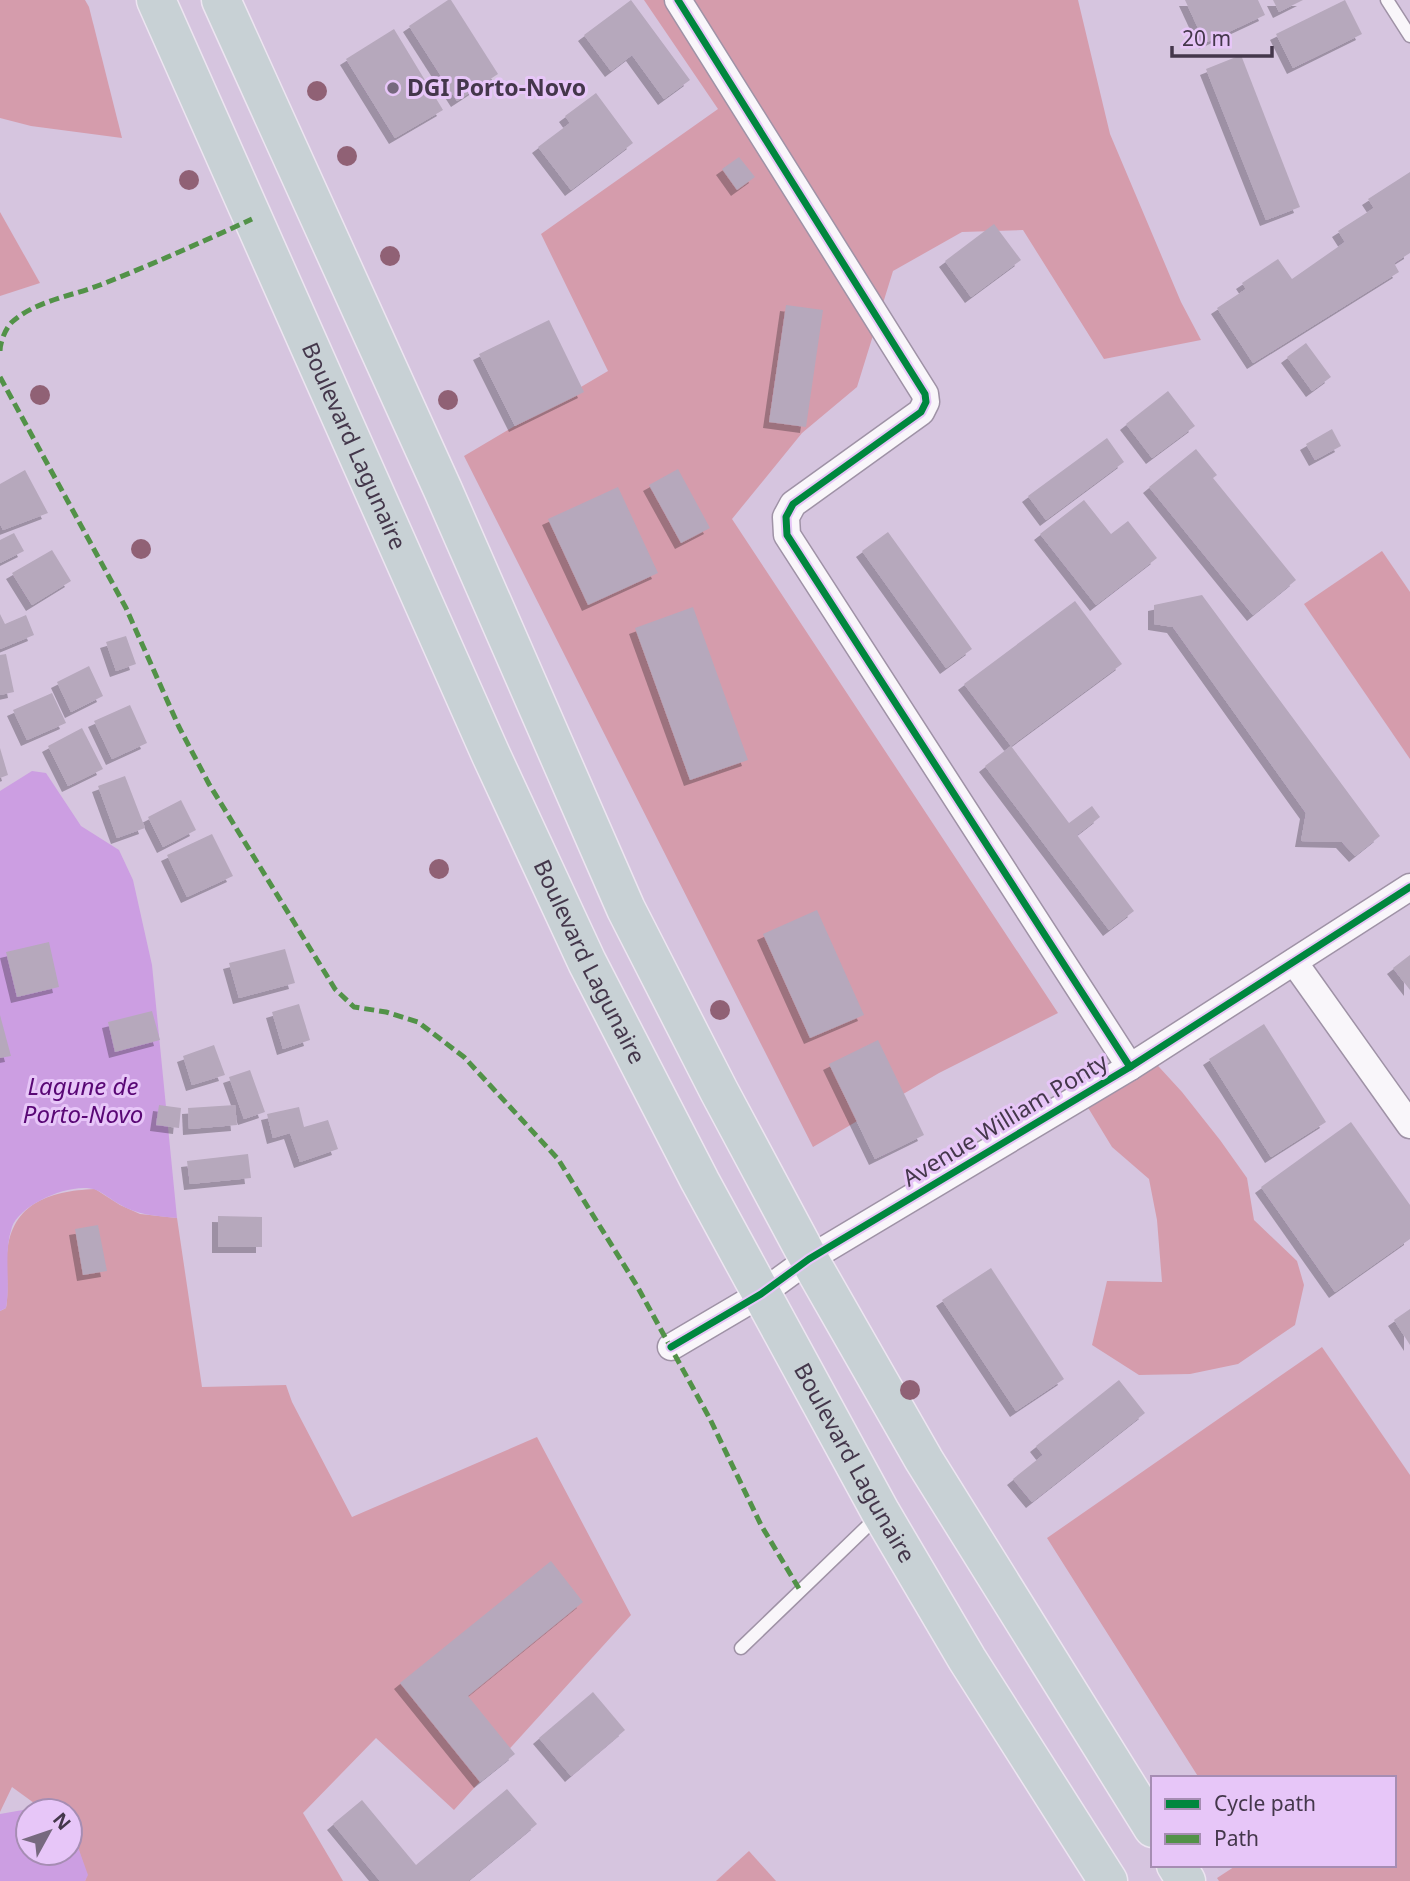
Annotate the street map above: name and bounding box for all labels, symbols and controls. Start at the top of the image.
scale bar [1172,14,1272,58]
text: 20 m [1182,24,1231,52]
place label: DGI Porto-Novo [407,71,586,103]
marker: DGI Porto-Novo [385,80,401,96]
street label: Boulevard Lagunaire [295,337,415,554]
street label: Boulevard Lagunaire [527,854,654,1069]
street label: Avenue William Ponty [896,1045,1113,1193]
water label: Lagune de Porto-Novo [23,1069,143,1130]
street label: Boulevard Lagunaire [787,1357,924,1568]
legend [1151,1776,1396,1867]
text: Cycle path [1214,1789,1316,1817]
north arrow [14,1797,84,1867]
text: N [47,1807,77,1835]
text: Path [1214,1824,1259,1852]

